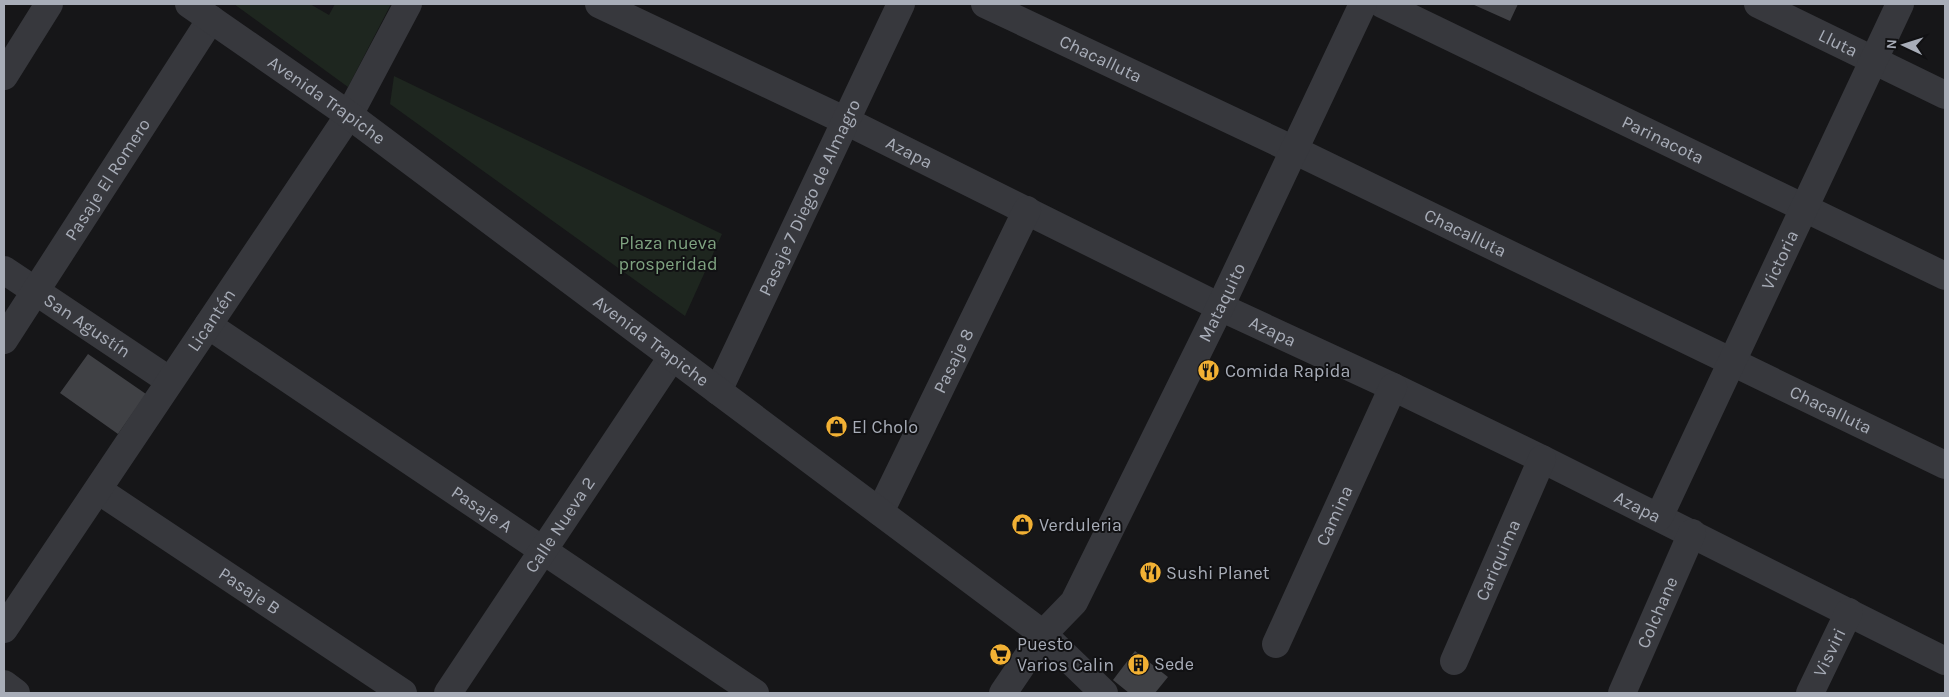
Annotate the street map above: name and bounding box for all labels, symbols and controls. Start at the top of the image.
north arrow [1879,20,1929,70]
street label: Lluta [1815,24,1861,62]
street label: Chacalluta [1056,30,1146,88]
text: N [1883,39,1900,50]
street label: Avenida Trapiche [264,51,390,149]
street label: Pasaje 7 Diego de Almagro [754,96,865,299]
street label: Parinacota [1618,111,1708,169]
street label: Pasaje El Romero [60,114,155,245]
street label: Azapa [882,132,936,173]
street label: Chacalluta [1421,204,1510,262]
street label: Victoria [1756,227,1803,293]
park label: Plaza nueva prosperidad [618,232,718,275]
street label: Mataquito [1193,259,1250,346]
street label: Licantén [182,285,240,356]
street label: San Agustín [39,289,135,362]
street label: Avenida Trapiche [589,291,713,391]
street label: Azapa [1246,311,1300,352]
street label: Pasaje 8 [928,325,979,397]
restaurant icon: Comida Rapida [1197,359,1221,383]
place label: Comida Rapida [1225,360,1350,382]
street label: Chacalluta [1786,380,1875,439]
shop icon: El Cholo [824,415,848,439]
place label: El Cholo [852,416,918,438]
street label: Calle Nueva 2 [520,473,600,577]
street label: Pasaje A [447,481,516,538]
street label: Camina [1311,482,1358,549]
street label: Azapa [1611,486,1665,528]
shop icon: Verduleria [1011,513,1035,537]
place label: Verduleria [1039,514,1122,536]
street label: Cariquima [1471,516,1525,604]
restaurant icon: Sushi Planet [1138,561,1162,585]
street label: Pasaje B [214,562,285,619]
place label: Sushi Planet [1166,562,1270,584]
street label: Colchane [1632,573,1683,652]
street label: Visviri [1808,625,1851,680]
place label: Puesto Varios Calin [1017,633,1114,676]
supermarket icon: Puesto Varios Calin [989,642,1013,666]
building icon: Sede [1126,652,1150,676]
place label: Sede [1154,653,1194,675]

